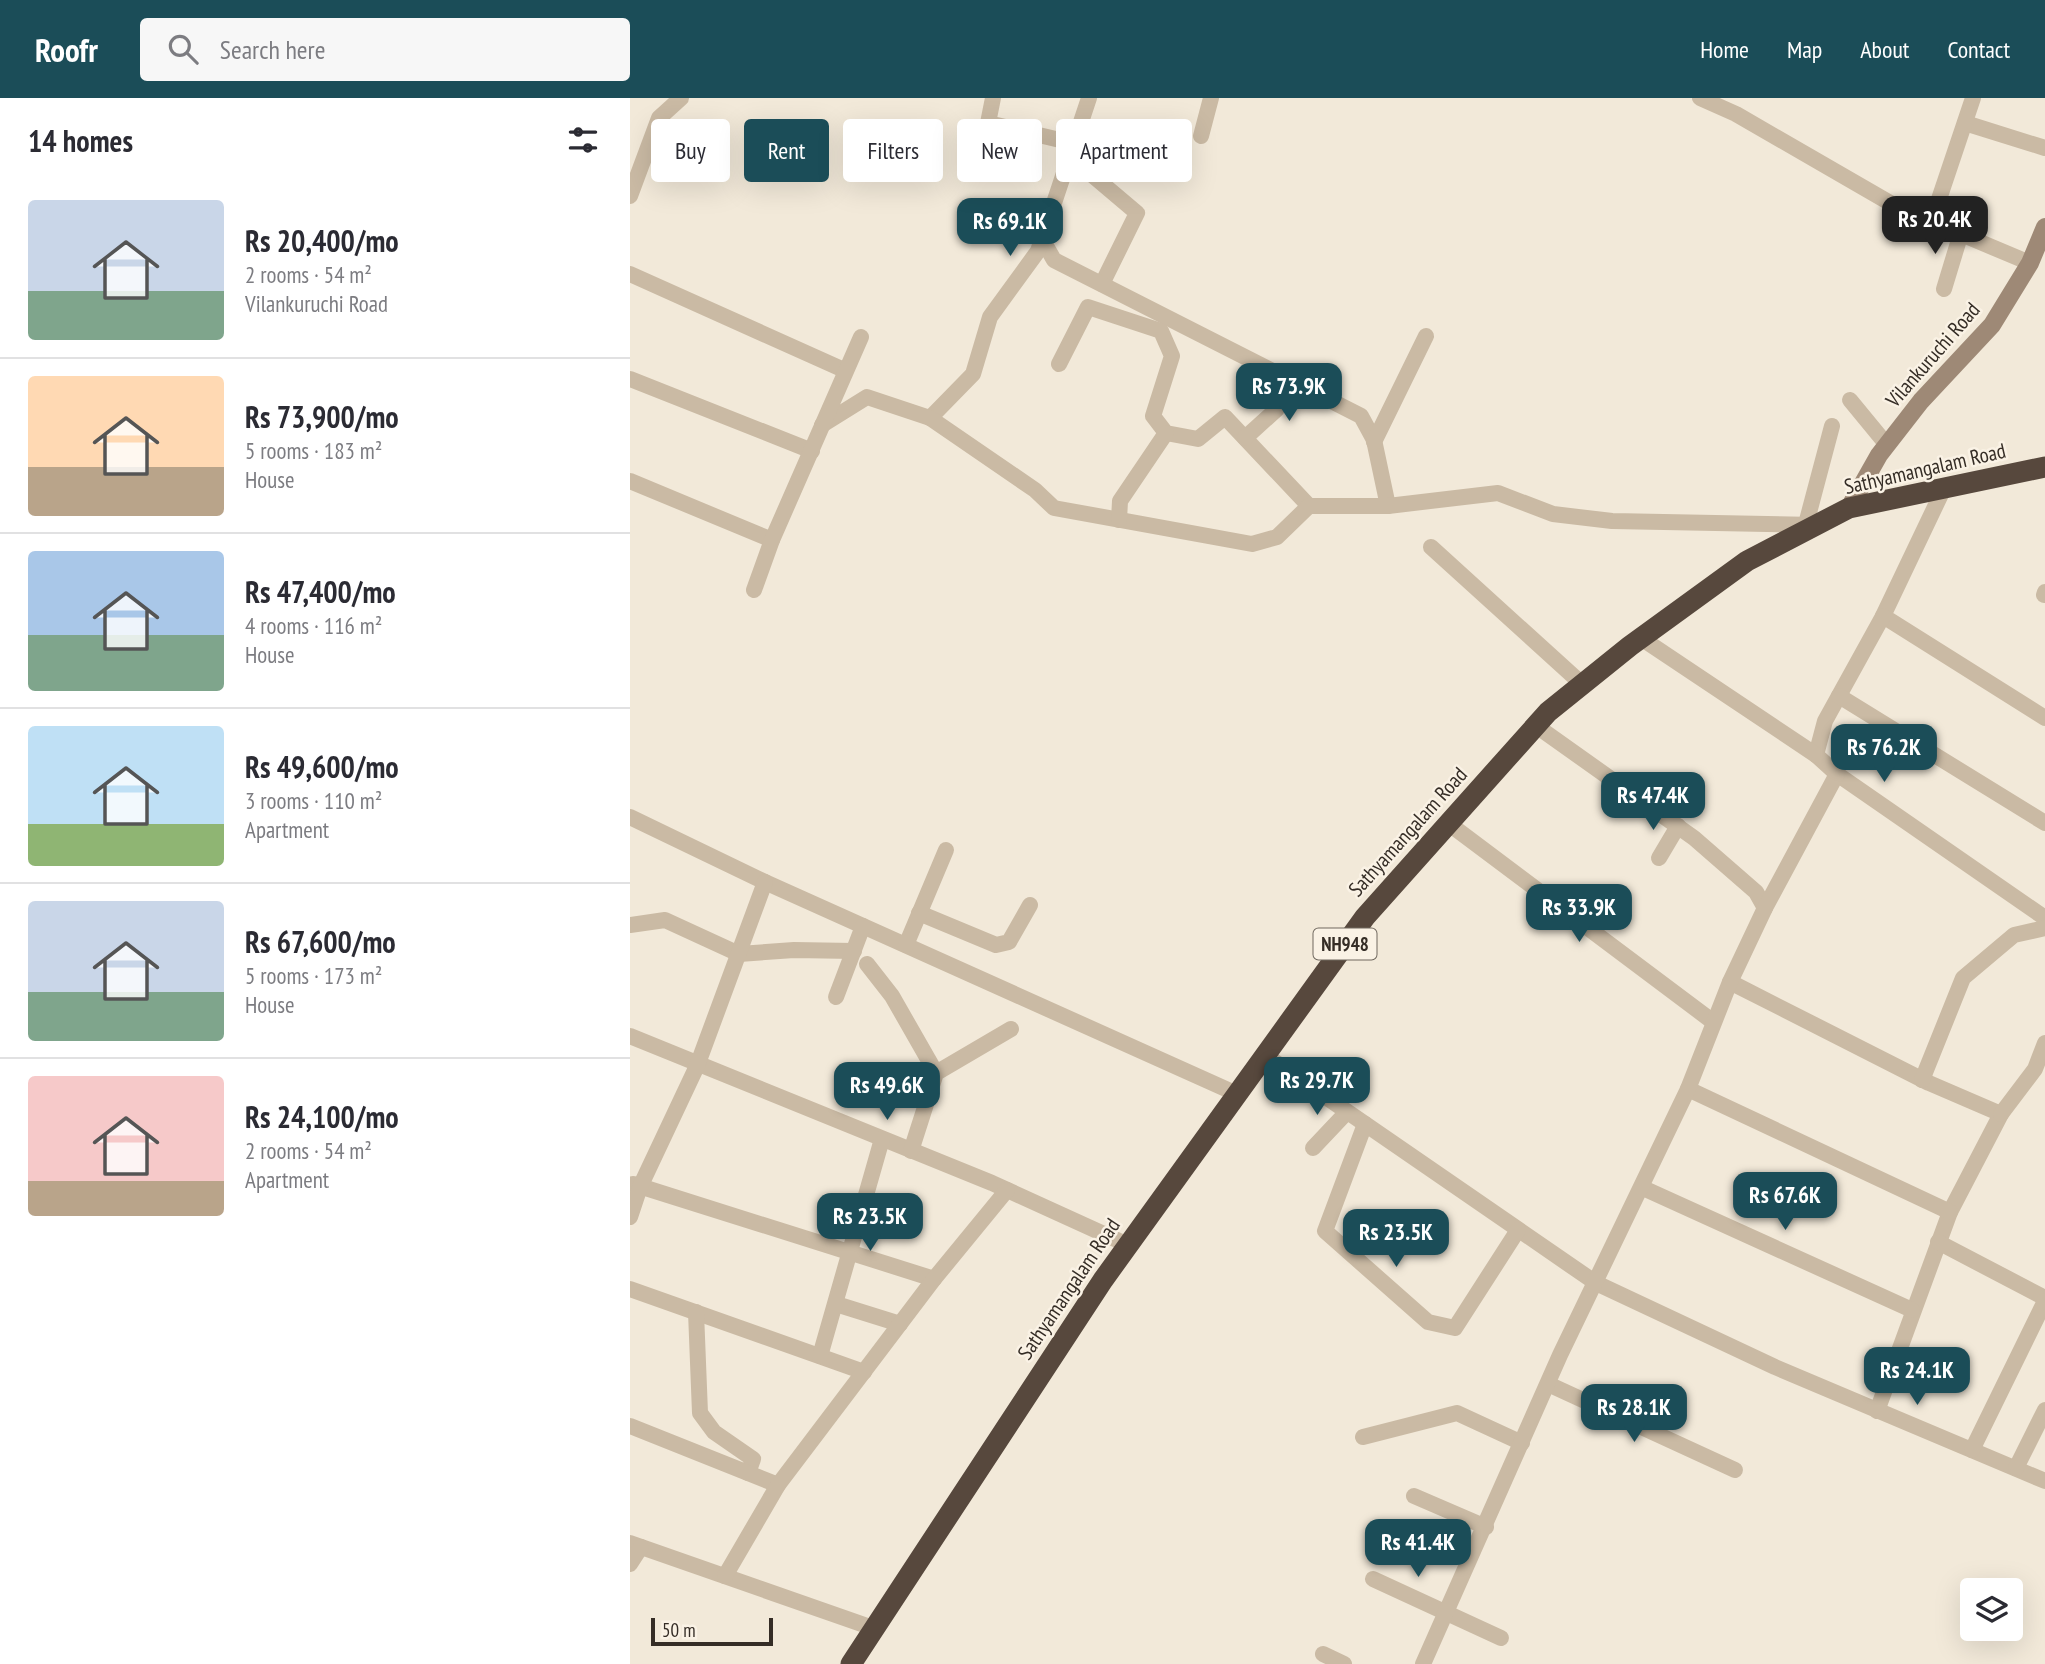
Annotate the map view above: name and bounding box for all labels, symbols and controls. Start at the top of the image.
search box [140,18,630,81]
text: Roofr [35,28,98,71]
icon: search [164,30,202,68]
text: Search here [220,33,325,66]
text: Home [1700,34,1749,65]
text: Map [1787,34,1822,65]
text: About [1860,34,1909,65]
text: Contact [1947,34,2010,65]
chip: Buy [651,119,730,182]
chip: Rent [744,119,829,182]
chip: Filters [843,119,943,182]
chip: New [957,119,1042,182]
chip: Apartment [1056,119,1192,182]
text: 14 homes [28,121,133,160]
icon: filters [564,121,602,159]
pin: Rs 20.4K [1863,197,2007,256]
pin: Rs 69.1K [938,198,1082,258]
text: Rs 20.4K [1898,204,1972,233]
text: Rs 69.1K [973,206,1047,235]
text: Rs 20,400/mo [245,221,399,260]
icon: home [84,228,168,312]
text: 2 rooms · 54 m² [245,260,372,289]
text: Vilankuruchi Road [245,289,388,318]
street label: Vilankuruchi Road [1879,297,1986,414]
pin: Rs 73.9K [1217,364,1361,423]
text: Rs 73.9K [1252,371,1326,400]
text: Rs 73,900/mo [245,397,399,436]
icon: home [84,404,168,488]
text: 5 rooms · 183 m² [245,436,382,465]
street label: Sathyamangalam Road [1842,437,2008,500]
text: House [245,465,295,494]
text: Rs 47,400/mo [245,572,396,611]
icon: home [84,579,168,663]
text: 4 rooms · 116 m² [245,611,382,640]
text: House [245,640,295,669]
pin: Rs 76.2K [1812,724,1956,784]
text: Rs 76.2K [1847,732,1921,761]
text: Rs 49,600/mo [245,747,399,786]
icon: home [84,754,168,838]
street label: Sathyamangalam Road [1342,761,1473,902]
pin: Rs 47.4K [1581,772,1725,832]
text: Rs 47.4K [1617,780,1689,809]
text: 3 rooms · 110 m² [245,786,382,815]
text: Apartment [245,815,329,844]
pin: Rs 33.9K [1507,884,1651,944]
text: Rs 33.9K [1542,892,1616,921]
text: Rs 67,600/mo [245,922,396,961]
icon: home [84,929,168,1013]
road number: NH948 [1314,929,1376,960]
text: 5 rooms · 173 m² [245,961,382,990]
text: House [245,990,295,1019]
pin: Rs 29.7K [1245,1058,1389,1117]
pin: Rs 49.6K [815,1062,959,1122]
text: Rs 29.7K [1280,1065,1354,1094]
text: Rs 49.6K [850,1070,924,1099]
text: Rs 24,100/mo [245,1097,399,1136]
icon: home [84,1104,168,1188]
text: 2 rooms · 54 m² [245,1136,372,1165]
text: Apartment [245,1165,329,1194]
pin: Rs 67.6K [1713,1172,1857,1232]
text: Rs 67.6K [1749,1180,1821,1209]
pin: Rs 23.5K [798,1194,942,1253]
text: Rs 23.5K [833,1201,907,1230]
pin: Rs 23.5K [1324,1210,1468,1269]
street label: Sathyamangalam Road [1011,1213,1126,1365]
text: Rs 23.5K [1359,1217,1433,1246]
pin: Rs 24.1K [1845,1348,1989,1407]
text: Rs 24.1K [1880,1355,1954,1384]
pin: Rs 28.1K [1562,1384,1706,1444]
text: Rs 28.1K [1597,1392,1671,1421]
pin: Rs 41.4K [1346,1520,1490,1579]
text: Rs 41.4K [1381,1527,1455,1556]
map controls [1960,1578,2023,1641]
button: layers [1960,1578,2023,1641]
scale bar [651,1615,774,1647]
text: 50 m [662,1618,696,1642]

